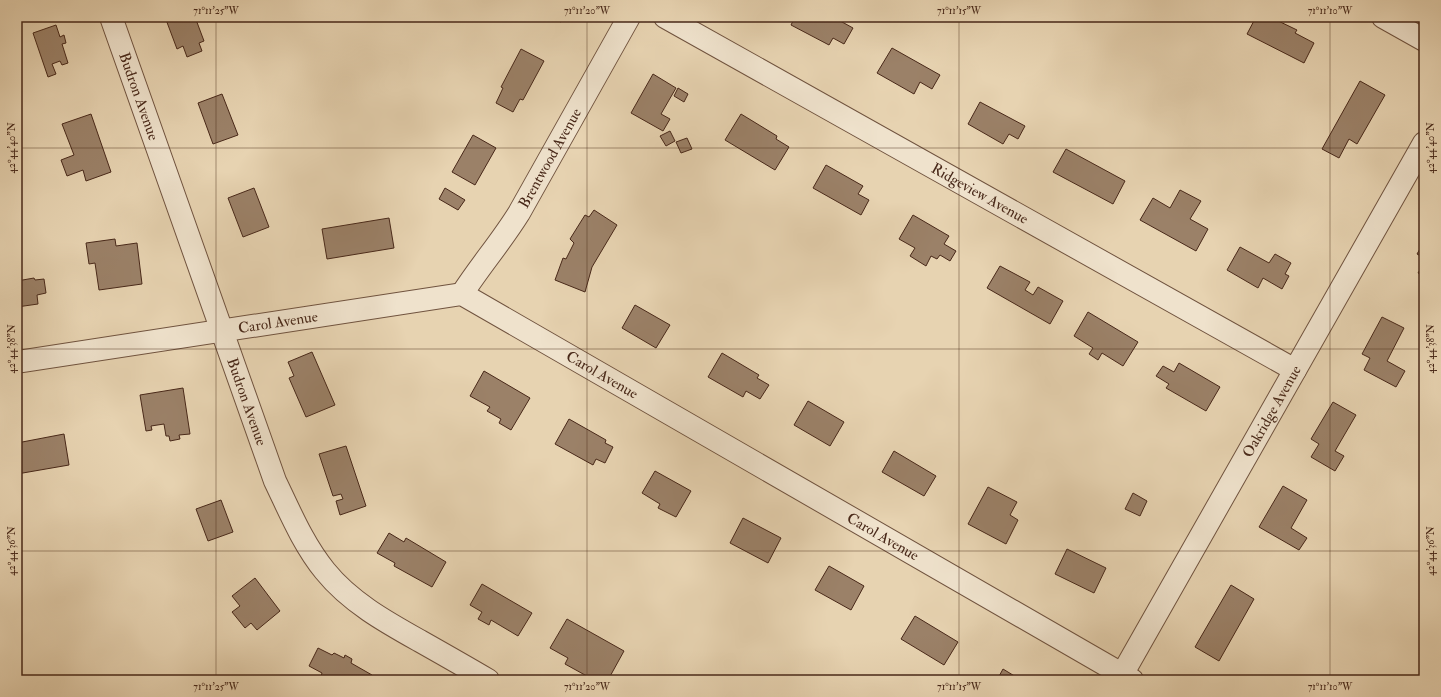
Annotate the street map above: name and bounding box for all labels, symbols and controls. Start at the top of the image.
text: 71°11'25"W [193,5,240,17]
text: 71°11'20"W [564,5,611,17]
text: 71°11'15"W [937,5,982,17]
text: 71°11'10"W [1308,5,1353,17]
street label: Budron Avenue [115,50,163,143]
street label: Brentwood Avenue [514,105,585,212]
text: 42°44'40"N [6,122,18,174]
text: 42°44'40"N [1425,122,1437,174]
street label: Ridgeview Avenue [928,159,1032,228]
street label: Carol Avenue [237,307,319,338]
text: 42°44'38"N [6,324,18,374]
text: 42°44'38"N [1425,324,1437,374]
street label: Carol Avenue [563,347,642,403]
street label: Budron Avenue [223,355,271,448]
street label: Oakridge Avenue [1238,362,1305,461]
street label: Carol Avenue [843,508,923,565]
text: 42°44'36"N [6,526,18,576]
text: 42°44'36"N [1425,526,1437,576]
text: 71°11'25"W [193,681,240,693]
text: 71°11'20"W [564,681,611,693]
text: 71°11'15"W [937,681,982,693]
text: 71°11'10"W [1308,681,1353,693]

